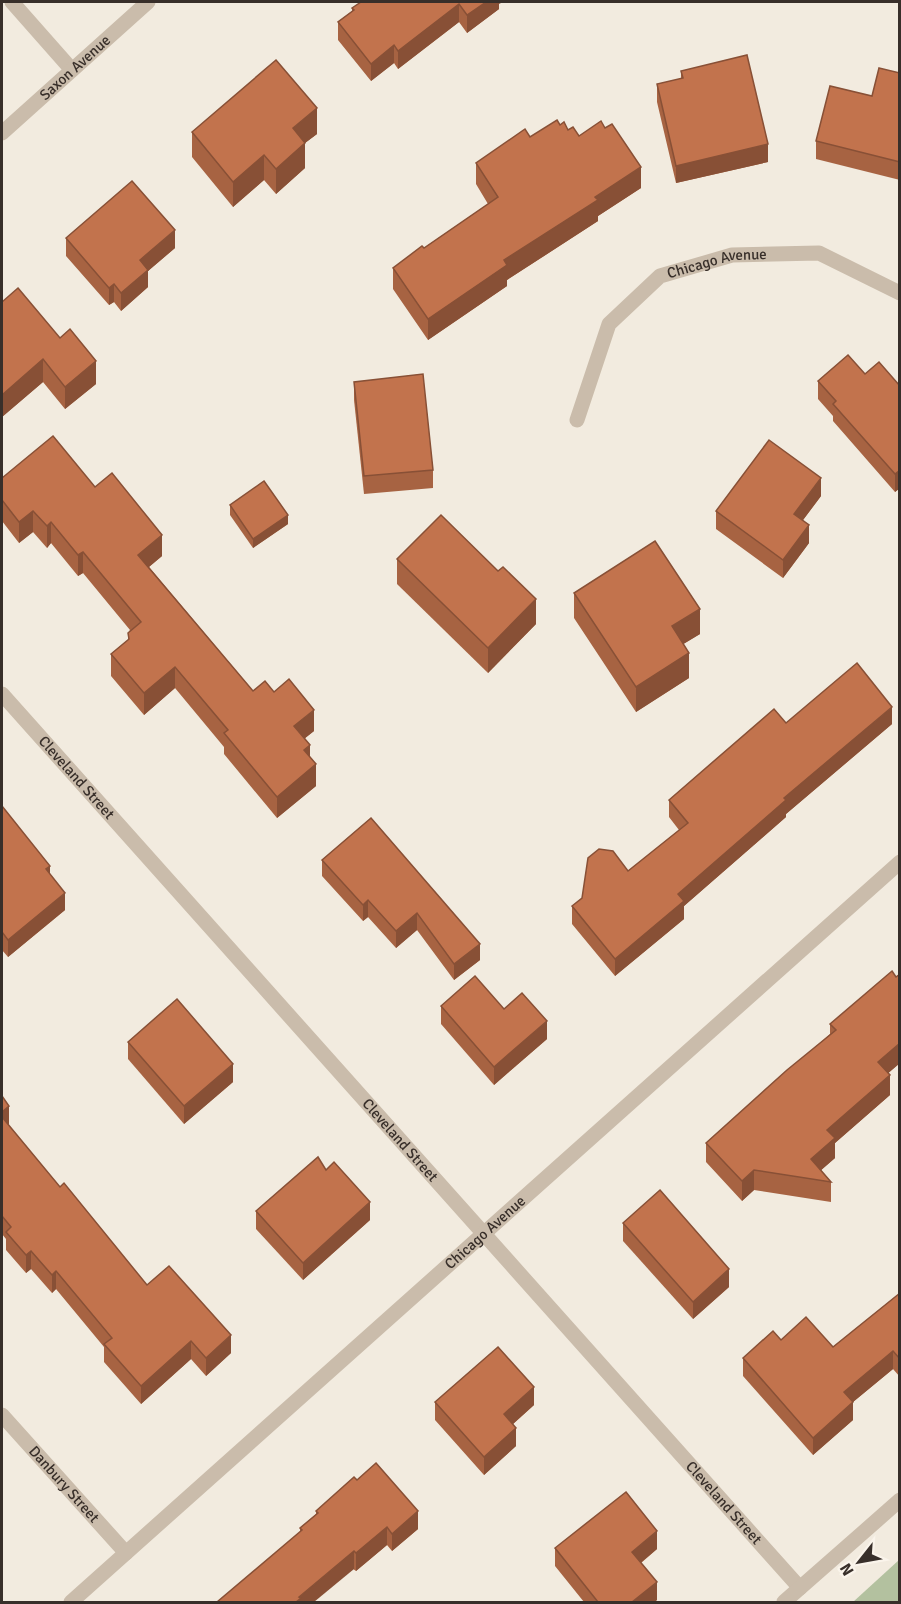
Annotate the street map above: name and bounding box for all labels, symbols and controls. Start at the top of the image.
street label: Saxon Avenue [36,31,114,104]
street label: Chicago Avenue [665,245,767,282]
street label: Cleveland Street [35,732,118,823]
street label: Cleveland Street [358,1095,442,1185]
street label: Chicago Avenue [441,1192,529,1273]
street label: Danbury Street [25,1442,103,1526]
street label: Cleveland Street [682,1457,766,1548]
north arrow [829,1532,889,1592]
text: N [836,1559,858,1579]

